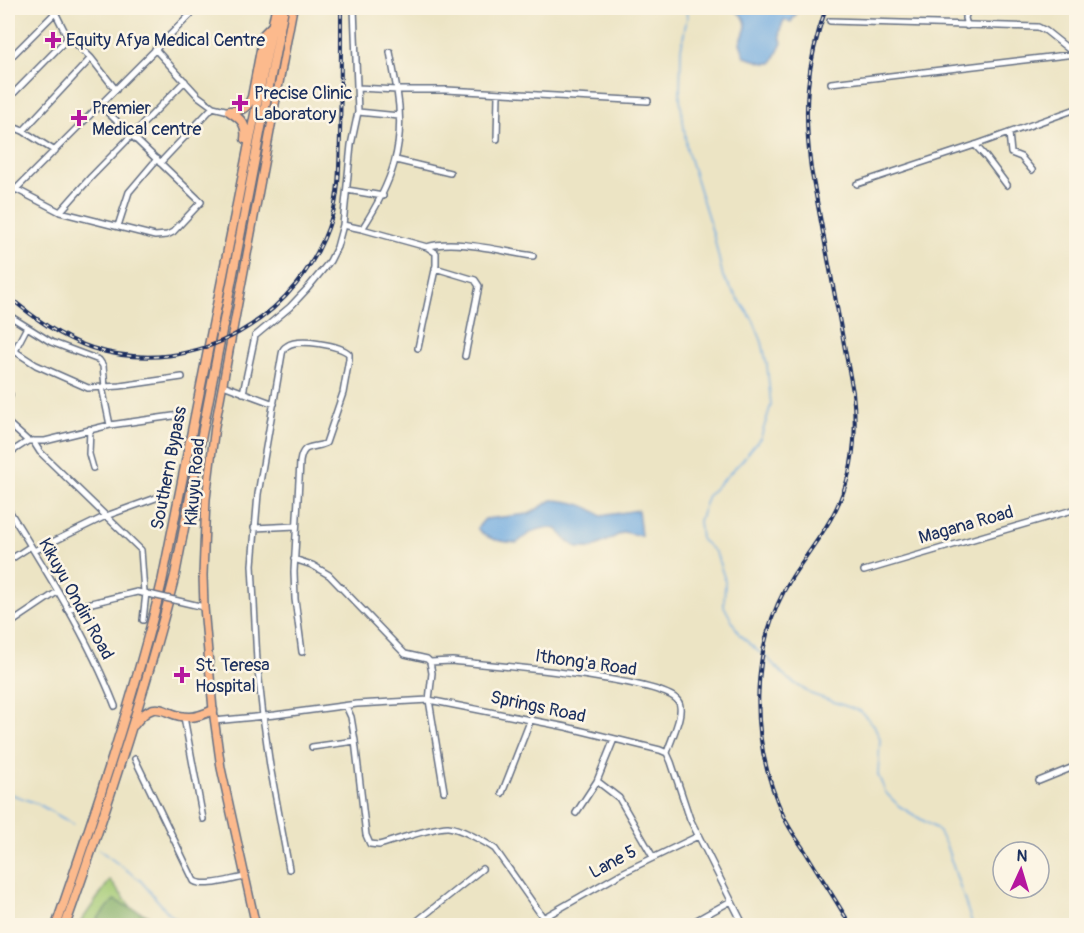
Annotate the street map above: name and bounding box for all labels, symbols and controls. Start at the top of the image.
place label: Equity Afya Medical Centre [66,29,265,52]
marker: Equity Afya Medical Centre [44,31,62,49]
place label: Precise Clinic Laboratory [254,82,353,126]
marker: Precise Clinic Laboratory [231,94,249,112]
place label: Premier Medical centre [92,97,202,141]
marker: Premier Medical centre [70,109,88,127]
street label: Southern Bypass [146,404,192,532]
street label: Kikuyu Road [180,437,210,527]
street label: Magana Road [916,500,1016,550]
street label: Kikuyu Ondiri Road [33,534,119,664]
street label: Ithong'a Road [534,644,638,682]
place label: St. Teresa Hospital [195,654,270,698]
marker: St. Teresa Hospital [173,666,191,684]
street label: Springs Road [488,686,588,728]
street label: Lane 5 [585,840,641,884]
north arrow [991,840,1051,900]
text: N [1016,846,1028,866]

